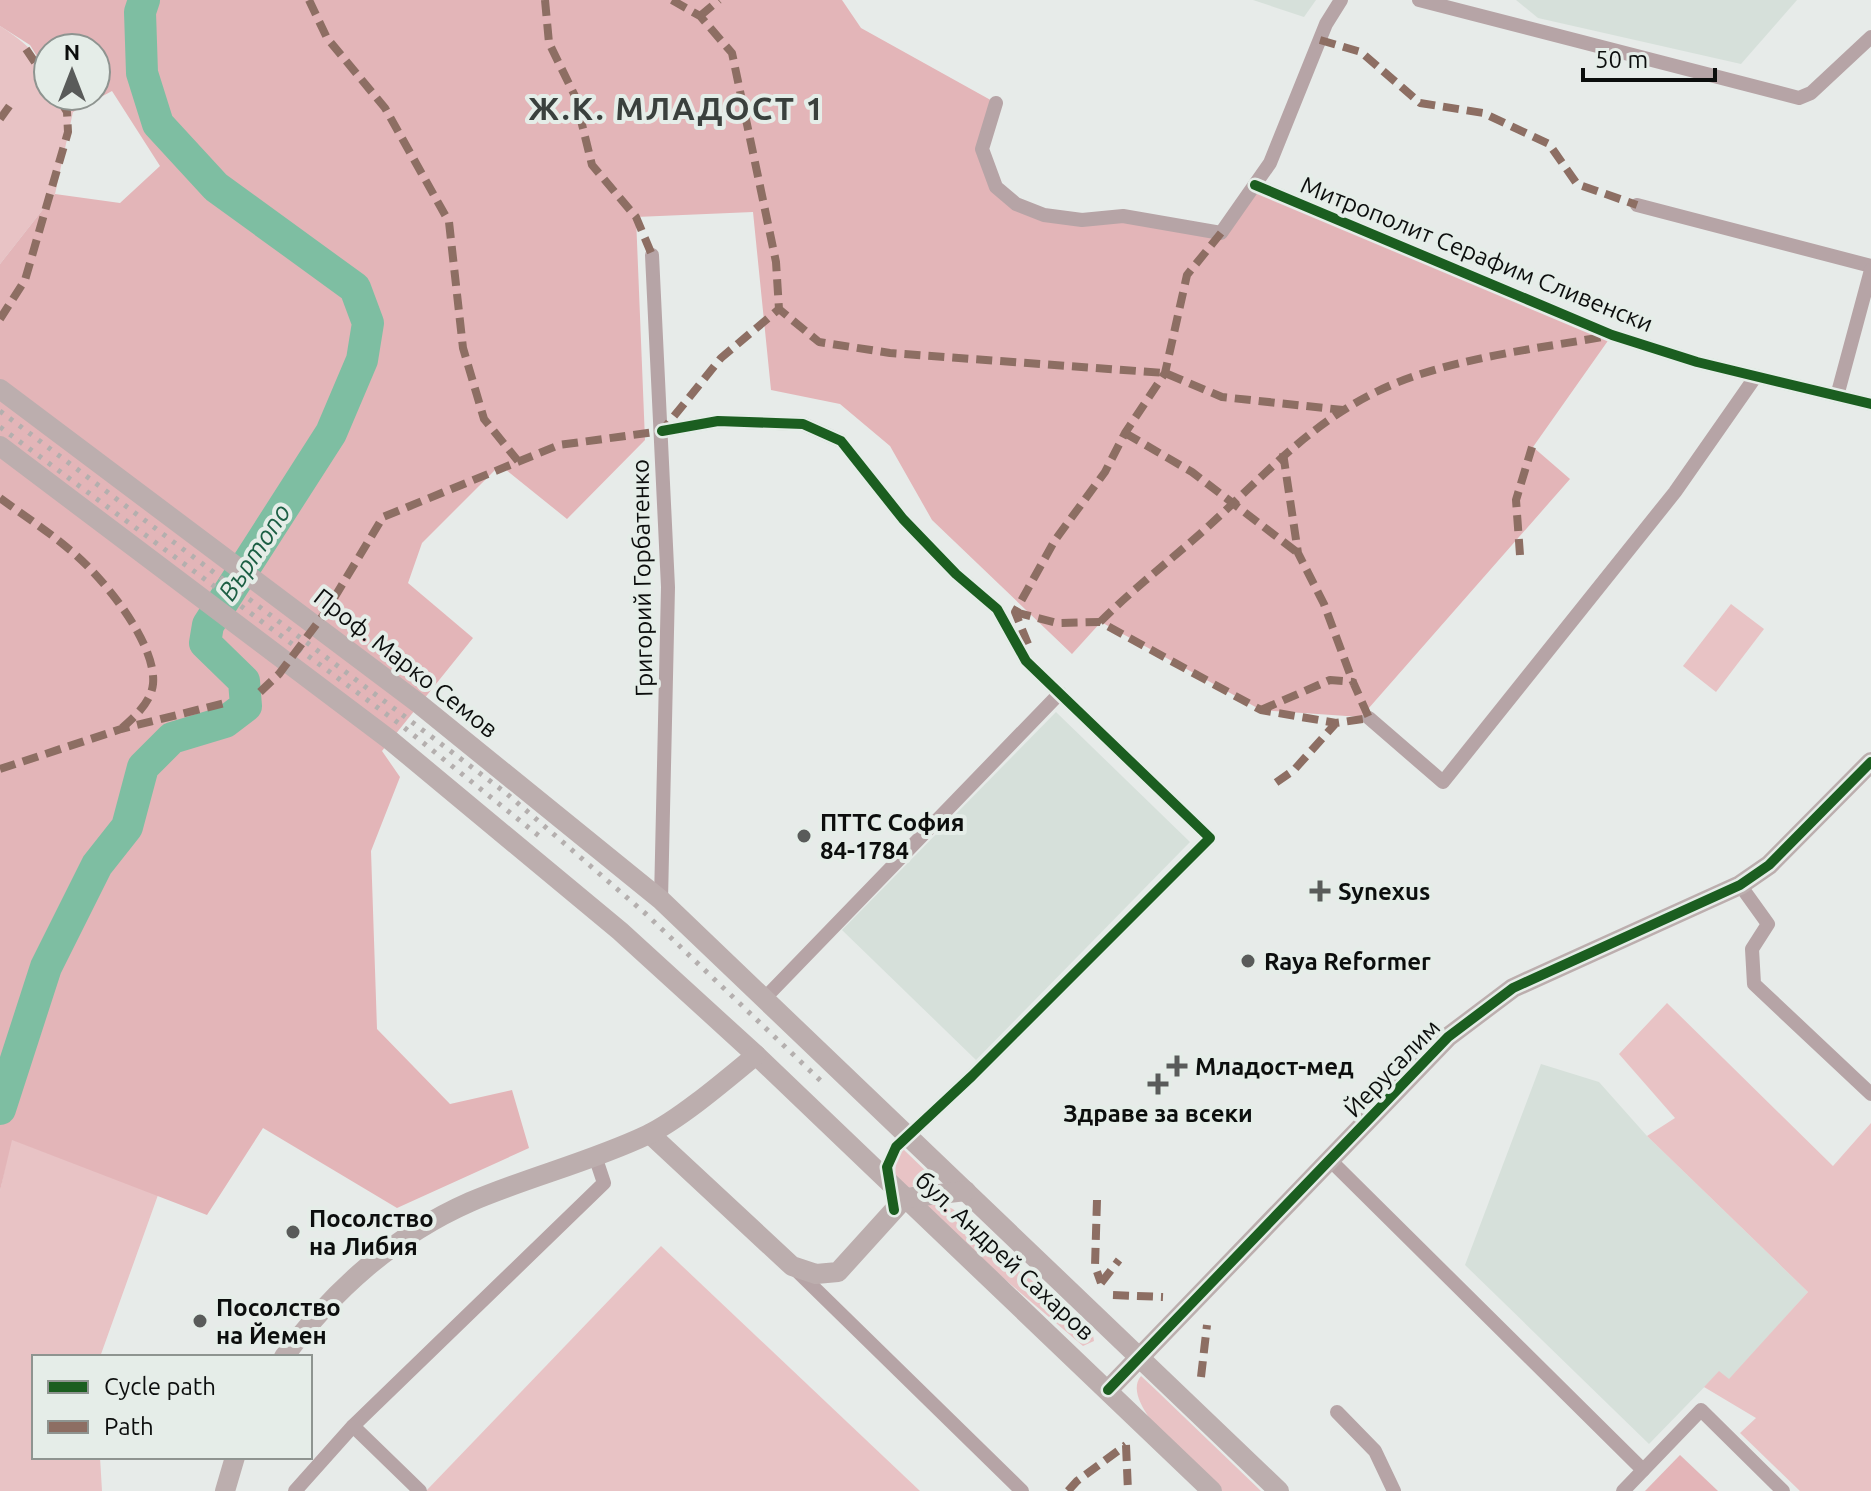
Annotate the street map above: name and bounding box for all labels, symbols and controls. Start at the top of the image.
north arrow [32,32,112,112]
scale bar [1583,32,1715,82]
text: N [64,39,80,64]
text: 50 m [1595,46,1648,73]
district label: Ж.К. МЛАДОСТ 1 [528,90,826,126]
street label: Митрополит Серафим Сливенски [1297,171,1657,337]
street label: Григорий Горбатенко [626,459,658,697]
water label: Въртопо [212,498,296,606]
street label: Проф. Марко Семов [309,583,503,743]
place label: ПТТС София 84-1784 [820,809,964,864]
marker: ПТТС София 84-1784 [795,827,813,845]
place label: Synexus [1338,878,1430,905]
marker: Synexus [1309,880,1331,902]
place label: Raya Reformer [1264,948,1431,975]
marker: Raya Reformer [1239,952,1257,970]
street label: Йерусалим [1338,1013,1445,1122]
place label: Младост-мед [1195,1053,1354,1080]
marker: Младост-мед [1166,1055,1188,1077]
marker: Здраве за всеки [1147,1073,1169,1095]
place label: Здраве за всеки [1063,1100,1253,1127]
street label: бул. Андрей Сахаров [910,1166,1100,1346]
place label: Посолство на Либия [309,1205,434,1260]
marker: Посолство на Либия [284,1223,302,1241]
place label: Посолство на Йемен [216,1294,341,1349]
marker: Посолство на Йемен [191,1312,209,1330]
legend [32,1355,312,1459]
text: Cycle path [104,1373,216,1400]
text: Path [104,1413,154,1440]

